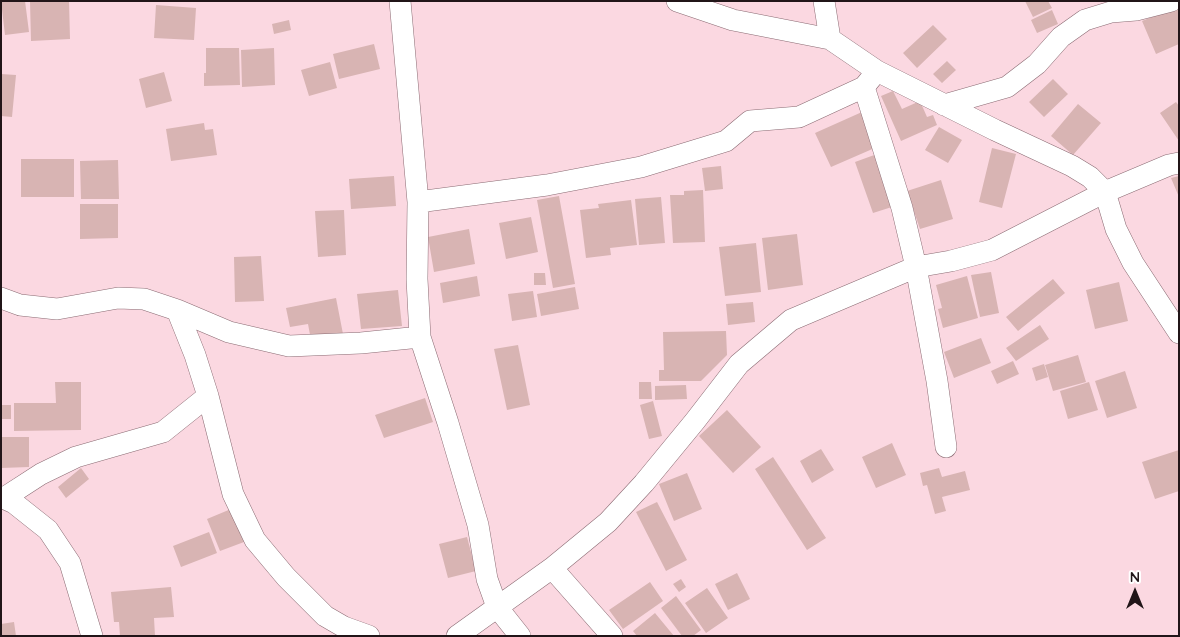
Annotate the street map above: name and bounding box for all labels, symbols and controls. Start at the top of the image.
north arrow [1110,567,1160,617]
text: N [1130,568,1140,586]

